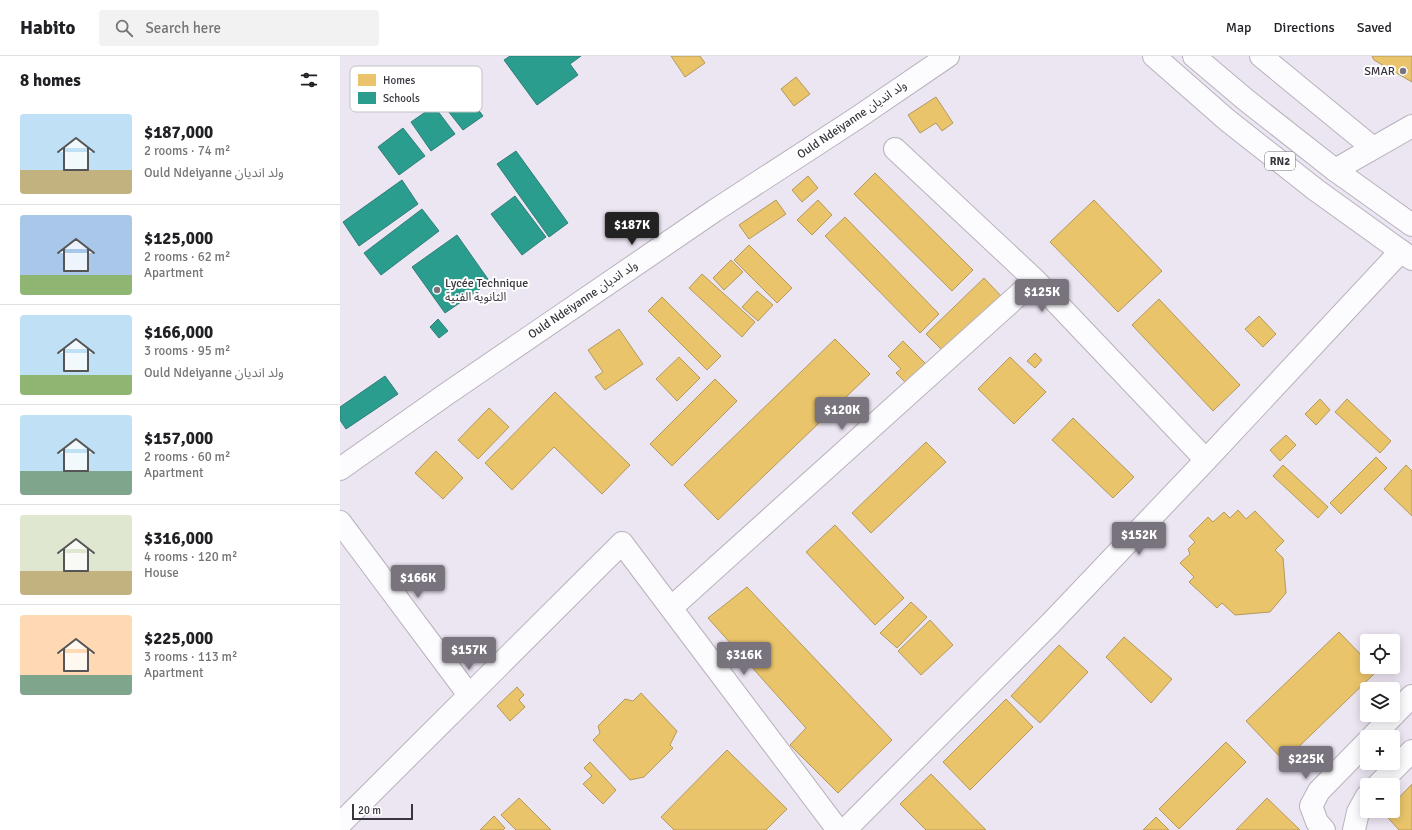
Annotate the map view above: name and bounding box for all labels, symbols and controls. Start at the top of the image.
search box [99,10,379,46]
text: Habito [20,16,75,40]
icon: search [113,17,135,39]
text: Search here [145,19,221,37]
text: Map [1226,19,1252,36]
text: Directions [1274,19,1335,36]
text: Saved [1357,19,1392,36]
place label: SMAR [1364,64,1395,79]
legend [350,66,482,112]
marker: SMAR [1398,66,1408,76]
icon: filters [298,69,320,91]
text: 8 homes [20,70,81,91]
text: Homes [383,74,415,87]
street label: Ould Ndeiyanne ولد انديان [794,78,910,162]
text: Schools [383,92,420,105]
text: $187,000 [144,122,213,143]
icon: home [52,130,100,178]
text: 2 rooms · 74 m² [144,143,230,159]
road number: RN2 [1265,152,1295,170]
text: Ould Ndeiyanne ولد انديان [144,165,284,181]
pin: $187K [604,212,660,246]
text: $187K [614,217,650,233]
text: $125,000 [144,228,213,249]
icon: home [52,231,100,279]
text: 2 rooms · 62 m² [144,249,230,265]
street label: Ould Ndeiyanne ولد انديان [525,258,641,342]
text: Apartment [144,265,204,281]
place label: Lycée Technique الثانوية الفنية [445,276,528,305]
pin: $125K [1014,279,1070,313]
text: $125K [1024,284,1060,300]
marker: Lycée Technique الثانوية الفنية [432,285,442,295]
text: $166,000 [144,322,213,343]
icon: home [52,331,100,379]
text: 3 rooms · 95 m² [144,343,230,359]
text: Ould Ndeiyanne ولد انديان [144,365,284,381]
pin: $120K [814,397,870,431]
text: $120K [824,402,860,418]
text: $157,000 [144,428,213,449]
icon: home [52,431,100,479]
text: 2 rooms · 60 m² [144,449,230,465]
text: Apartment [144,465,204,481]
pin: $152K [1111,522,1167,556]
text: $152K [1121,527,1157,543]
text: $316,000 [144,528,213,549]
icon: home [52,531,100,579]
text: 4 rooms · 120 m² [144,549,237,565]
text: House [144,565,179,581]
pin: $166K [390,565,446,599]
text: $166K [400,570,436,586]
text: $225,000 [144,628,213,649]
icon: home [52,631,100,679]
map controls [1360,634,1400,818]
button: locate [1360,634,1400,674]
pin: $157K [441,637,497,671]
text: $157K [451,642,487,658]
pin: $316K [716,642,772,676]
text: $316K [726,647,762,663]
text: 3 rooms · 113 m² [144,649,237,665]
text: Apartment [144,665,204,681]
button: layers [1360,682,1400,722]
button: + [1360,730,1400,770]
pin: $225K [1278,746,1334,780]
text: $225K [1288,751,1324,767]
button: − [1360,778,1400,818]
scale bar [352,802,413,821]
text: 20 m [358,804,381,817]

